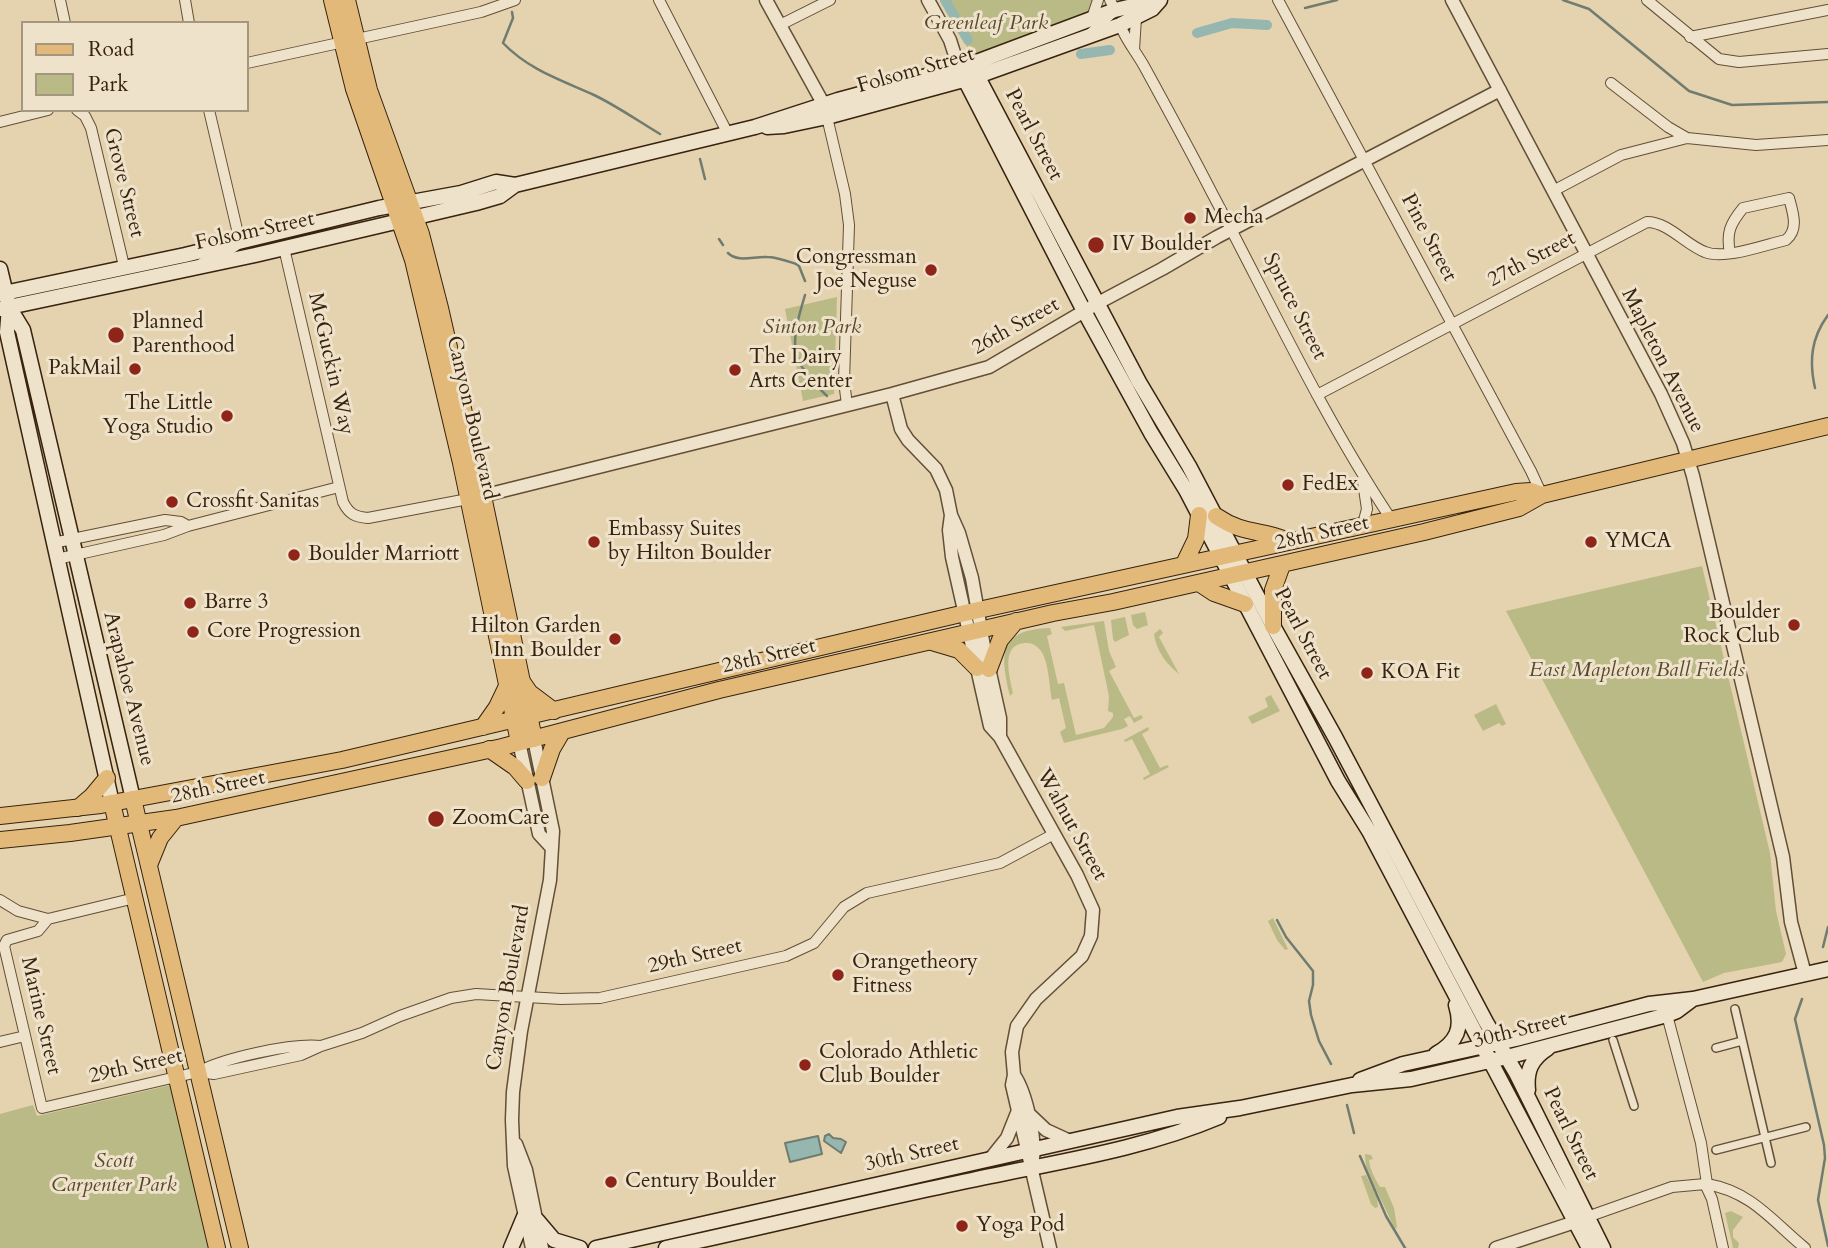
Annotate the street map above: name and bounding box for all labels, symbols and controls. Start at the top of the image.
park label: Greenleaf Park [924,11,1048,37]
legend [21,21,248,112]
text: Road [88,35,134,64]
street label: Folsom Street [854,42,978,100]
text: Park [88,70,128,99]
street label: Pearl Street [998,85,1068,185]
street label: Grove Street [97,126,149,240]
street label: Pine Street [1394,190,1462,286]
place label: Mecha [1204,205,1263,231]
street label: Folsom Street [193,207,317,257]
marker: Mecha [1182,210,1198,226]
street label: 27th Street [1484,226,1580,294]
place label: IV Boulder [1112,232,1211,258]
marker: IV Boulder [1086,235,1106,255]
place label: Congressman Joe Neguse [796,245,917,295]
street label: Spruce Street [1256,250,1332,364]
marker: Congressman Joe Neguse [923,262,939,278]
street label: Mapleton Avenue [1615,285,1709,437]
street label: McGuckin Way [301,290,359,438]
street label: 26th Street [968,293,1064,361]
place label: Planned Parenthood [132,310,235,360]
park label: Sinton Park [763,315,861,341]
marker: Planned Parenthood [106,325,126,345]
street label: Canyon Boulevard [440,333,502,503]
place label: The Dairy Arts Center [749,345,852,395]
place label: PakMail [48,356,121,382]
marker: PakMail [127,361,143,377]
marker: The Dairy Arts Center [727,362,743,378]
place label: The Little Yoga Studio [102,391,213,441]
marker: The Little Yoga Studio [219,408,235,424]
place label: FedEx [1302,472,1358,498]
marker: FedEx [1280,477,1296,493]
place label: Crossfit Sanitas [186,489,319,515]
marker: Crossfit Sanitas [164,494,180,510]
street label: 28th Street [1272,511,1372,557]
place label: Embassy Suites by Hilton Boulder [608,517,771,567]
place label: YMCA [1605,529,1671,555]
marker: Embassy Suites by Hilton Boulder [586,534,602,550]
marker: YMCA [1583,534,1599,550]
place label: Boulder Marriott [308,542,459,568]
marker: Boulder Marriott [286,547,302,563]
street label: Pearl Street [1267,584,1337,684]
place label: Barre 3 [204,590,269,616]
marker: Barre 3 [182,595,198,611]
place label: Boulder Rock Club [1683,600,1780,650]
street label: Arapahoe Avenue [97,609,159,769]
place label: Hilton Garden Inn Boulder [471,614,601,664]
marker: Boulder Rock Club [1786,617,1802,633]
place label: Core Progression [207,619,361,645]
marker: Core Progression [185,624,201,640]
marker: Hilton Garden Inn Boulder [607,631,623,647]
street label: 28th Street [719,634,819,680]
park label: East Mapleton Ball Fields [1529,658,1745,684]
place label: KOA Fit [1381,660,1460,686]
marker: KOA Fit [1359,665,1375,681]
street label: Walnut Street [1030,765,1112,885]
street label: 28th Street [169,766,267,810]
place label: ZoomCare [452,806,550,832]
marker: ZoomCare [426,809,446,829]
street label: Canyon Boulevard [482,903,536,1073]
street label: 29th Street [645,934,745,980]
place label: Orangetheory Fitness [852,950,978,1000]
street label: Marine Street [14,955,66,1077]
marker: Orangetheory Fitness [830,967,846,983]
street label: 30th Street [1470,1007,1570,1055]
place label: Colorado Athletic Club Boulder [819,1040,978,1090]
street label: 29th Street [86,1044,186,1090]
marker: Colorado Athletic Club Boulder [797,1057,813,1073]
street label: Pearl Street [1537,1083,1603,1185]
street label: 30th Street [862,1132,962,1178]
park label: Scott Carpenter Park [51,1149,177,1199]
place label: Century Boulder [625,1169,776,1195]
marker: Century Boulder [603,1174,619,1190]
place label: Yoga Pod [976,1213,1064,1239]
marker: Yoga Pod [954,1218,970,1234]

